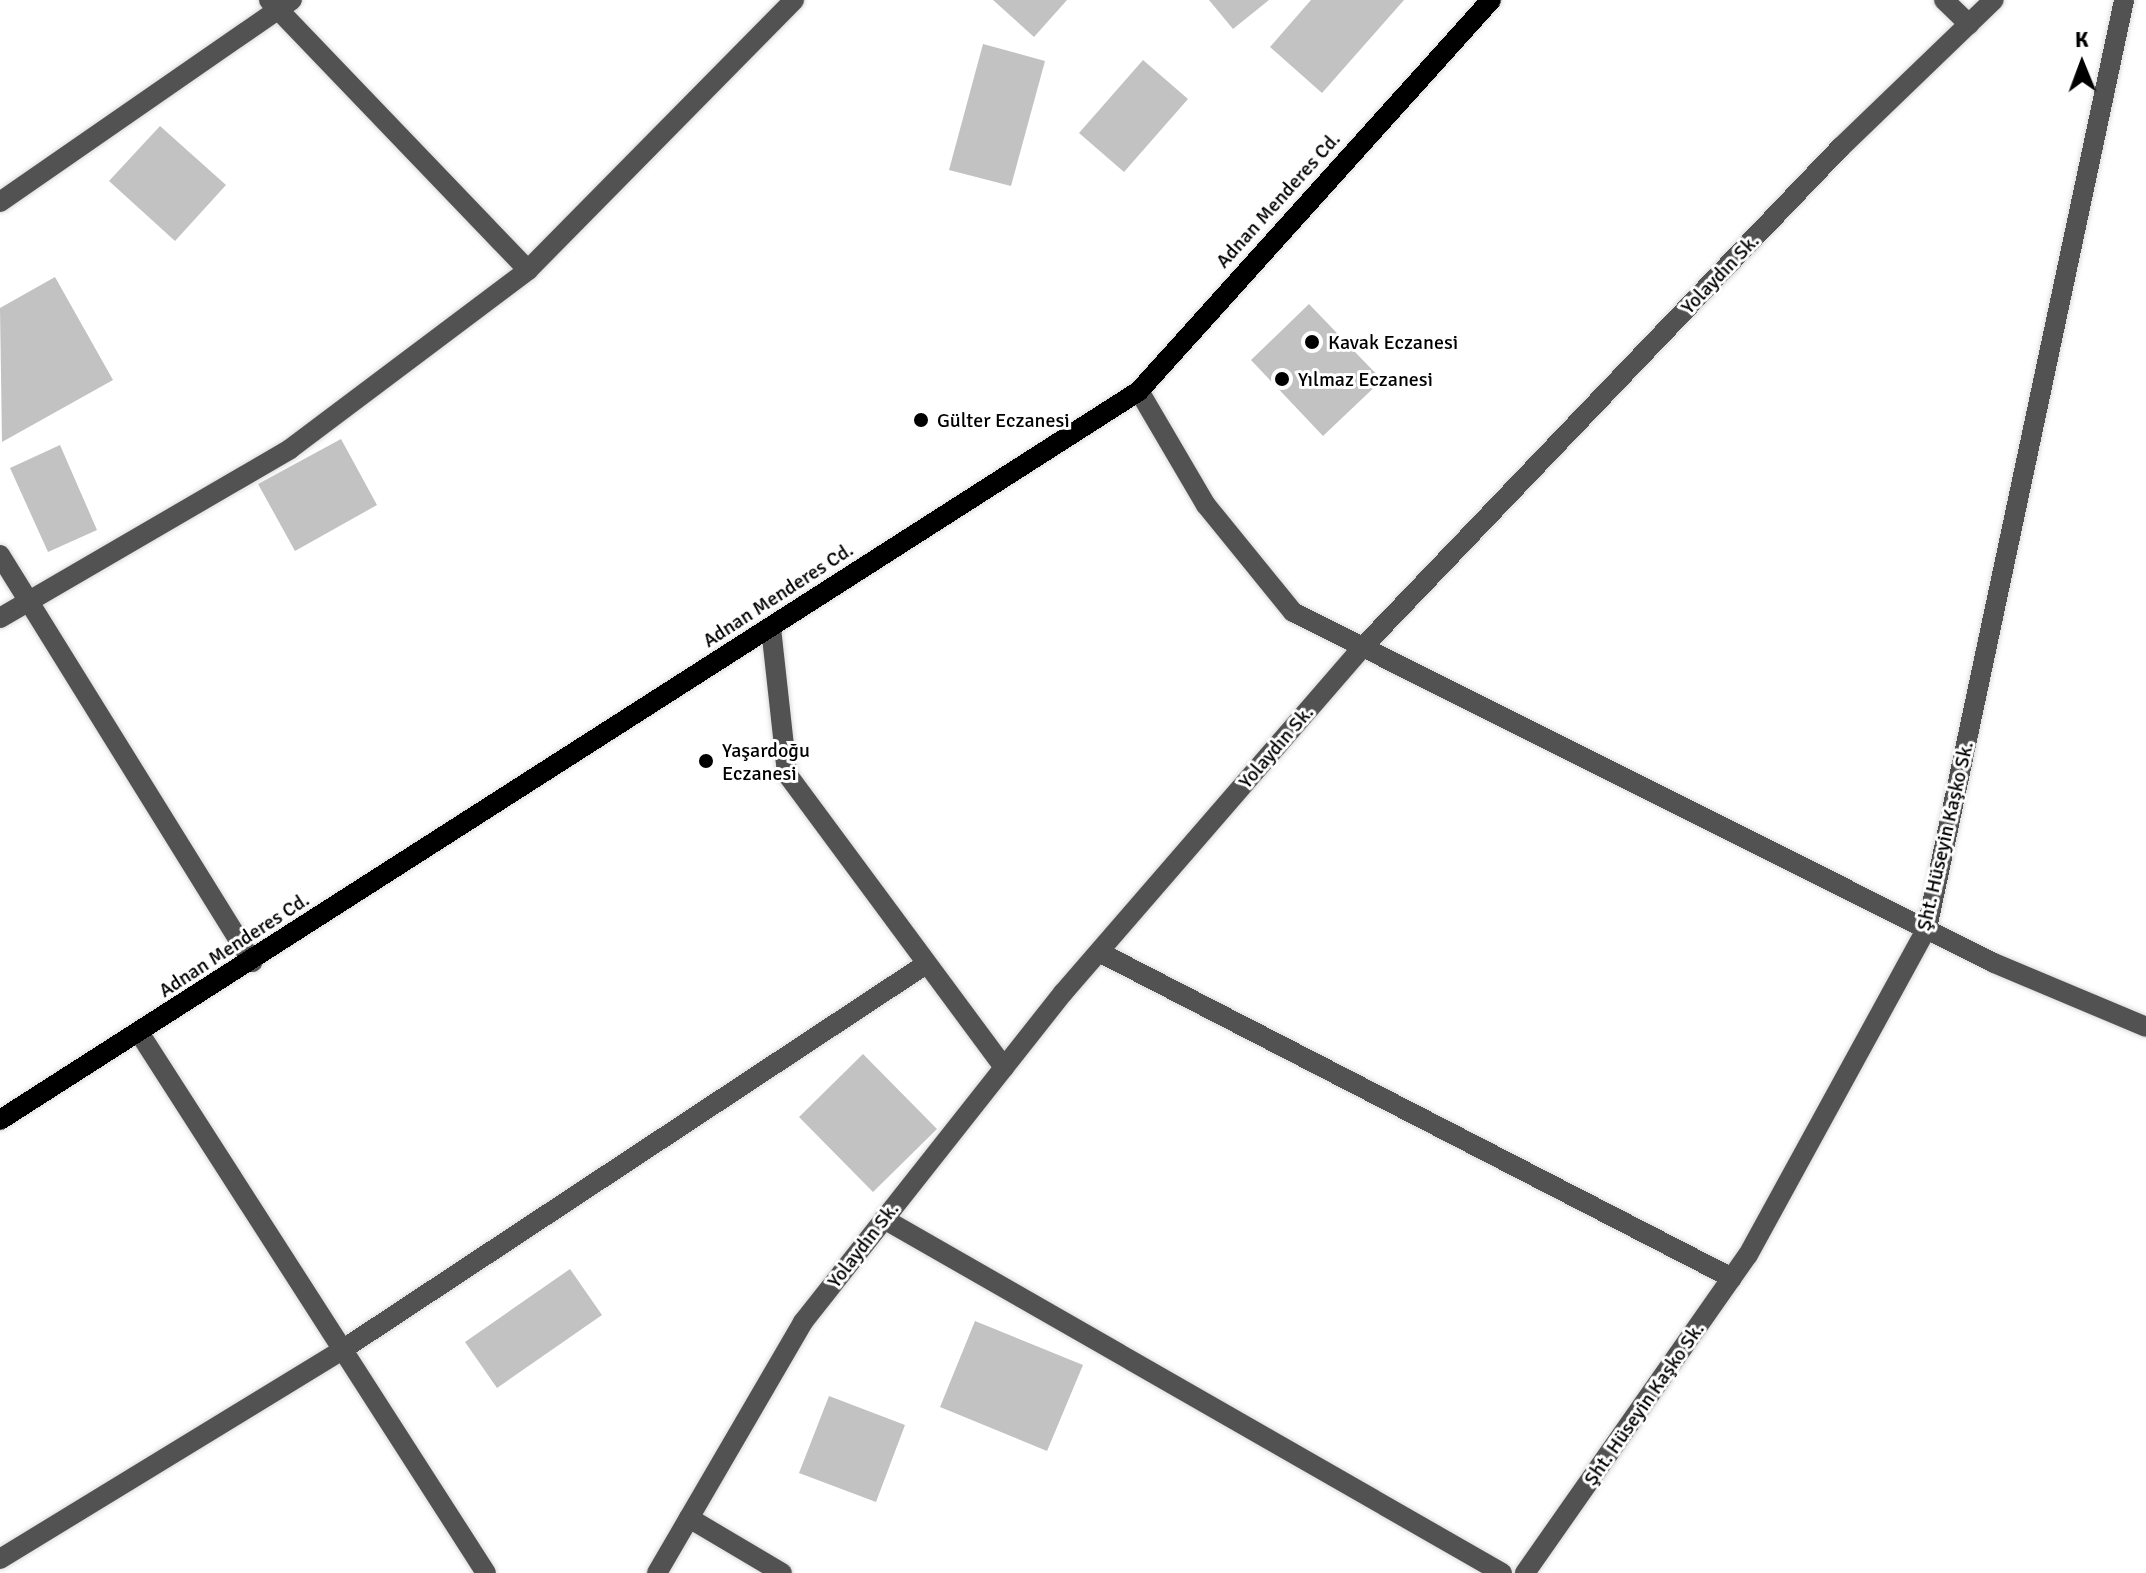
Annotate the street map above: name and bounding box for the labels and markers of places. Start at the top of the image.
place label: Kavak Eczanesi [1328,330,1458,354]
marker: Kavak Eczanesi [1303,333,1321,351]
place label: Yılmaz Eczanesi [1298,367,1433,391]
marker: Yılmaz Eczanesi [1273,370,1291,388]
place label: Gülter Eczanesi [937,408,1070,432]
marker: Gülter Eczanesi [912,411,930,429]
place label: Yaşardoğu Eczanesi [722,738,810,785]
marker: Yaşardoğu Eczanesi [697,752,715,770]

